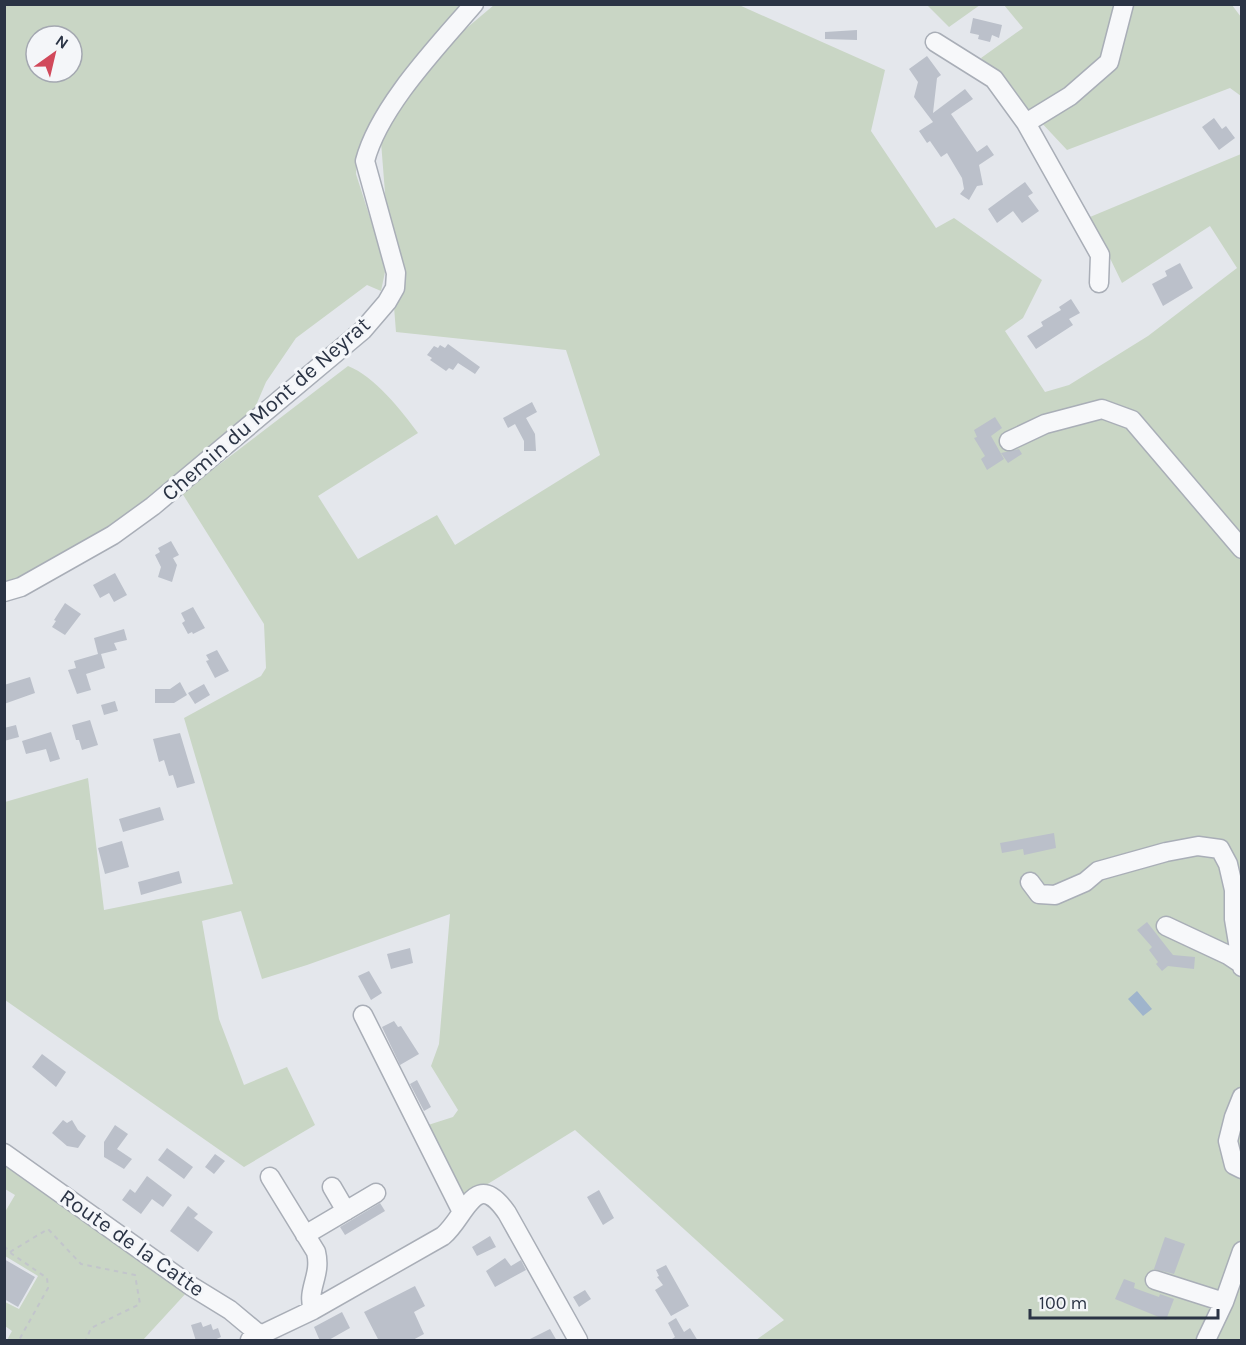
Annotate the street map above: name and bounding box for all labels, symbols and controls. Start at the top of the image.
north arrow [24,24,84,84]
text: N [52,31,72,53]
street label: Chemin du Mont de Neyrat [157,312,375,506]
street label: Route de la Catte [55,1184,209,1302]
scale bar [1030,1282,1218,1320]
text: 100 m [1039,1292,1087,1314]

